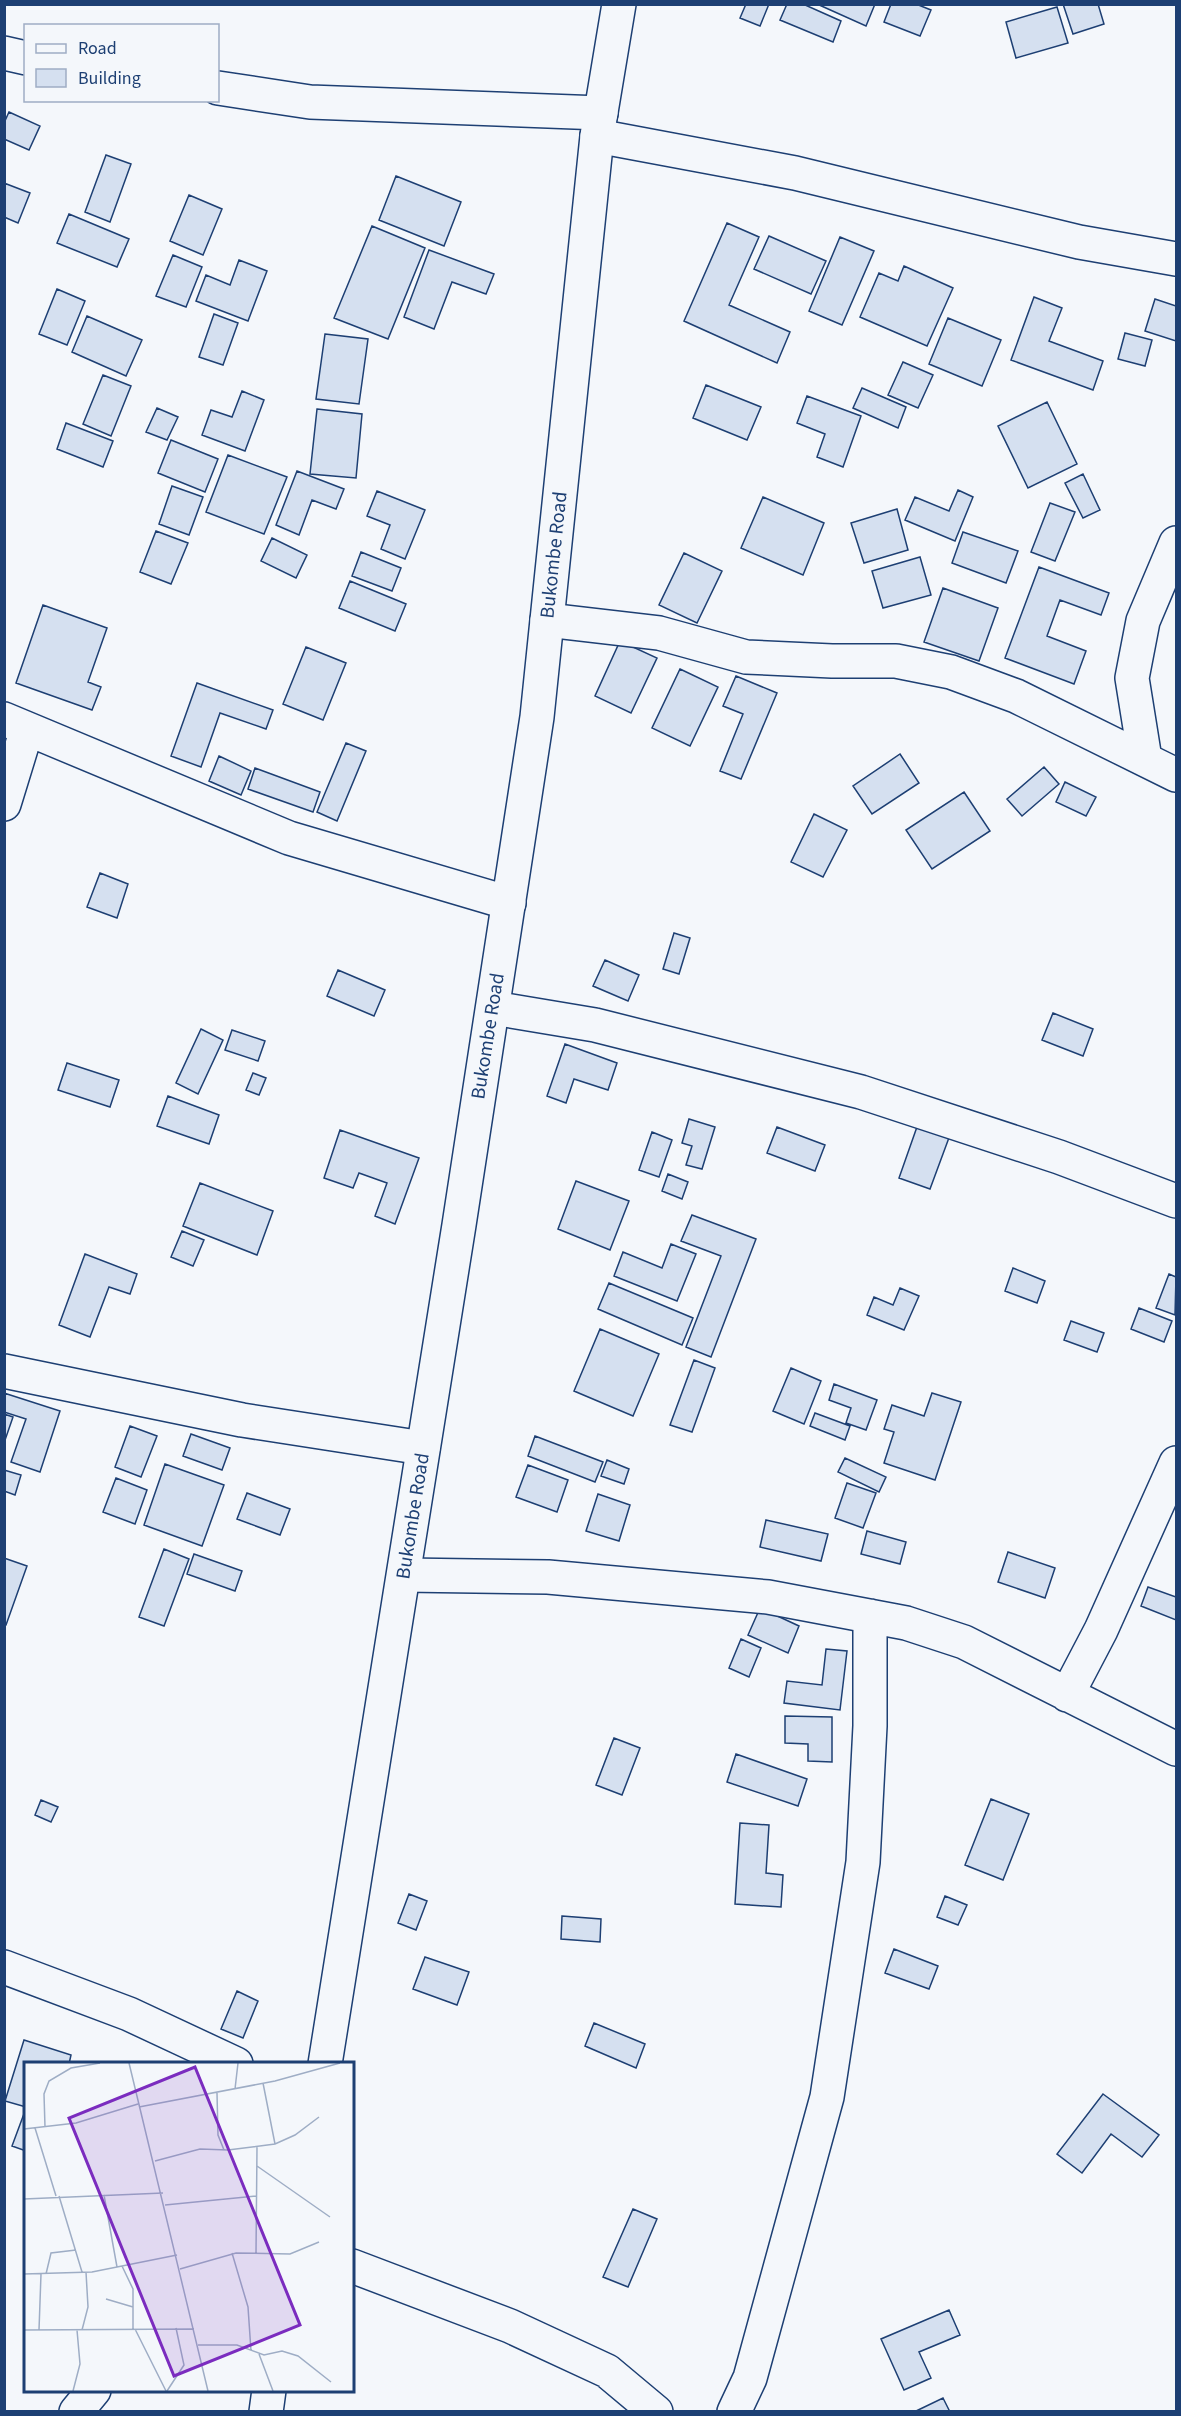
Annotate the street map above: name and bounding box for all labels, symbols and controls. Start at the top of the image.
legend [24,24,219,102]
text: Road [78,36,117,61]
text: Building [78,66,141,91]
street label: Bukombe Road [533,490,575,620]
street label: Bukombe Road [464,971,512,1101]
street label: Bukombe Road [389,1451,437,1581]
inset map [24,2062,354,2392]

